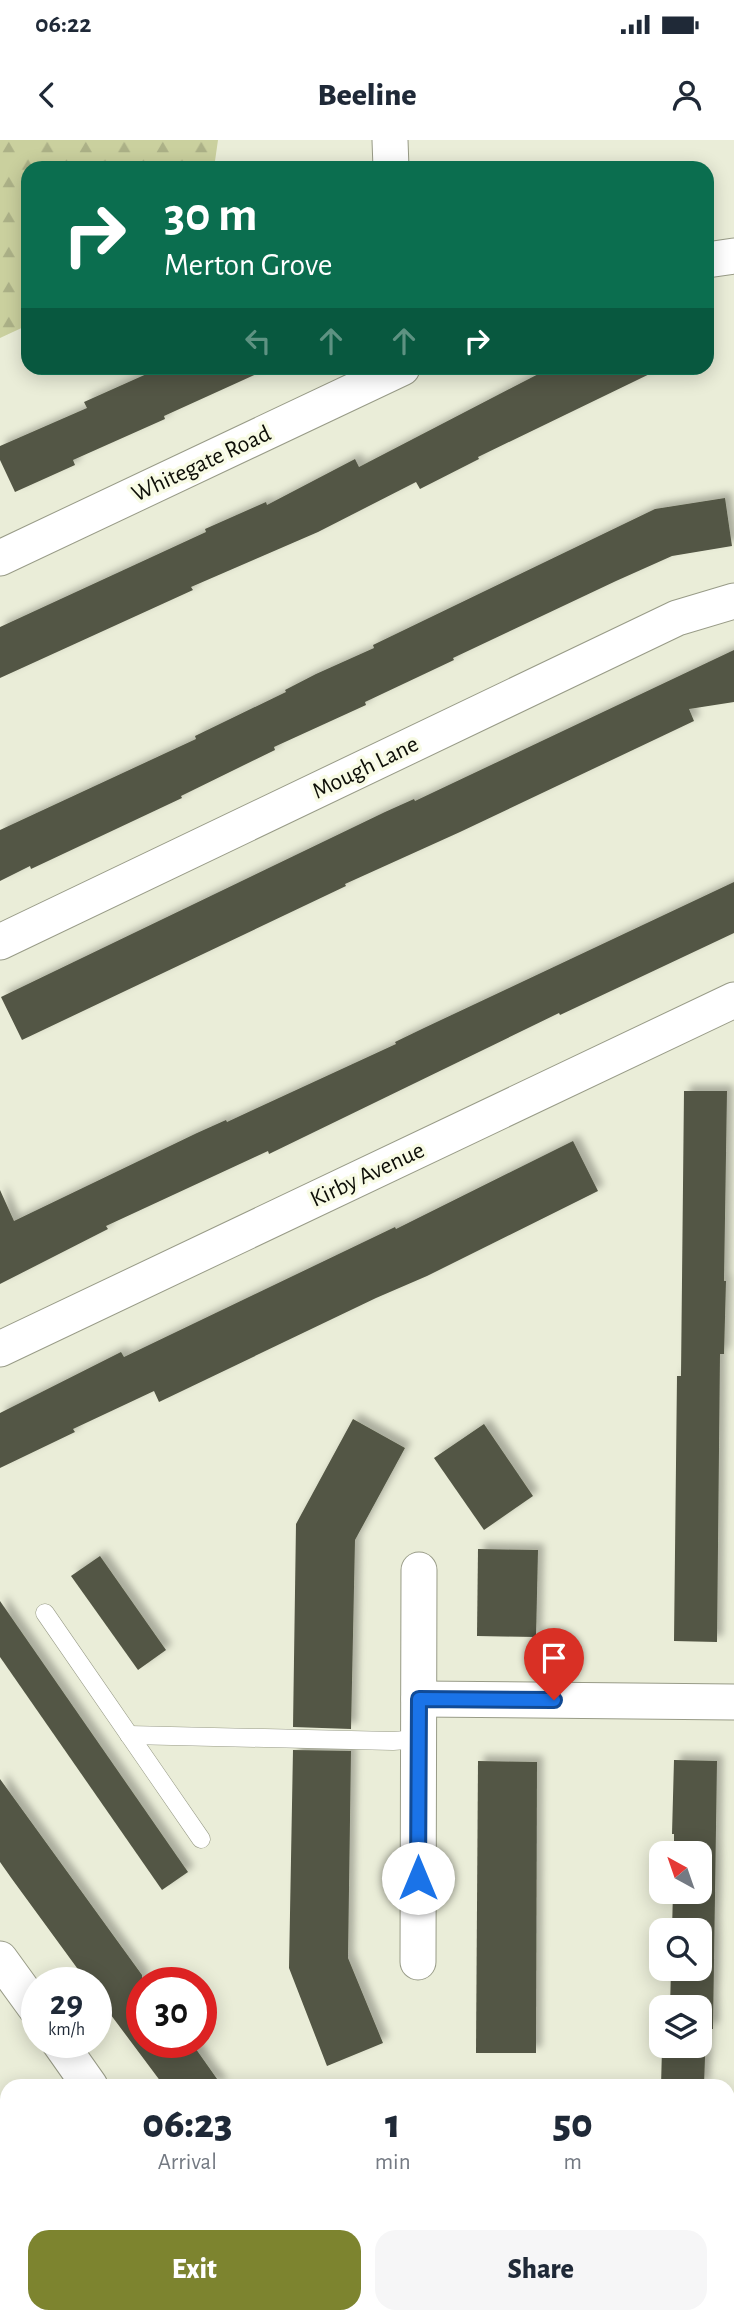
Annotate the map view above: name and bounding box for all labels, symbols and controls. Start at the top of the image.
text: 06:22 [35,11,92,37]
icon: back [28,76,66,114]
icon: person [668,76,706,114]
text: Beeline [317,79,417,111]
icon: right [49,189,140,280]
text: 30 m [164,191,258,240]
text: Merton Grove [164,249,333,281]
icon: left [239,322,277,360]
icon: ahead [312,322,350,360]
icon: ahead [385,322,423,360]
icon: right [458,322,496,360]
street label: Whitegate Road [128,421,275,507]
street label: Mough Lane [309,732,422,804]
street label: Kirby Avenue [307,1138,428,1212]
pin [524,1628,584,1700]
icon: arrive [535,1639,573,1677]
position arrow [381,1841,455,1915]
north arrow [649,1841,712,1904]
map controls [649,1841,712,2058]
button: search [649,1918,712,1981]
speed limit sign: 30 [126,1967,217,2058]
text: 29 [50,1986,83,2021]
button: layers [649,1995,712,2058]
text: km/h [48,2021,85,2039]
text: 06:23 [142,2103,233,2145]
text: 1 [385,2103,400,2145]
text: 50 [553,2103,593,2145]
text: Arrival [158,2151,217,2174]
text: min [375,2151,411,2174]
text: m [564,2151,582,2174]
button: Exit [28,2230,361,2310]
button: Share [375,2230,707,2310]

